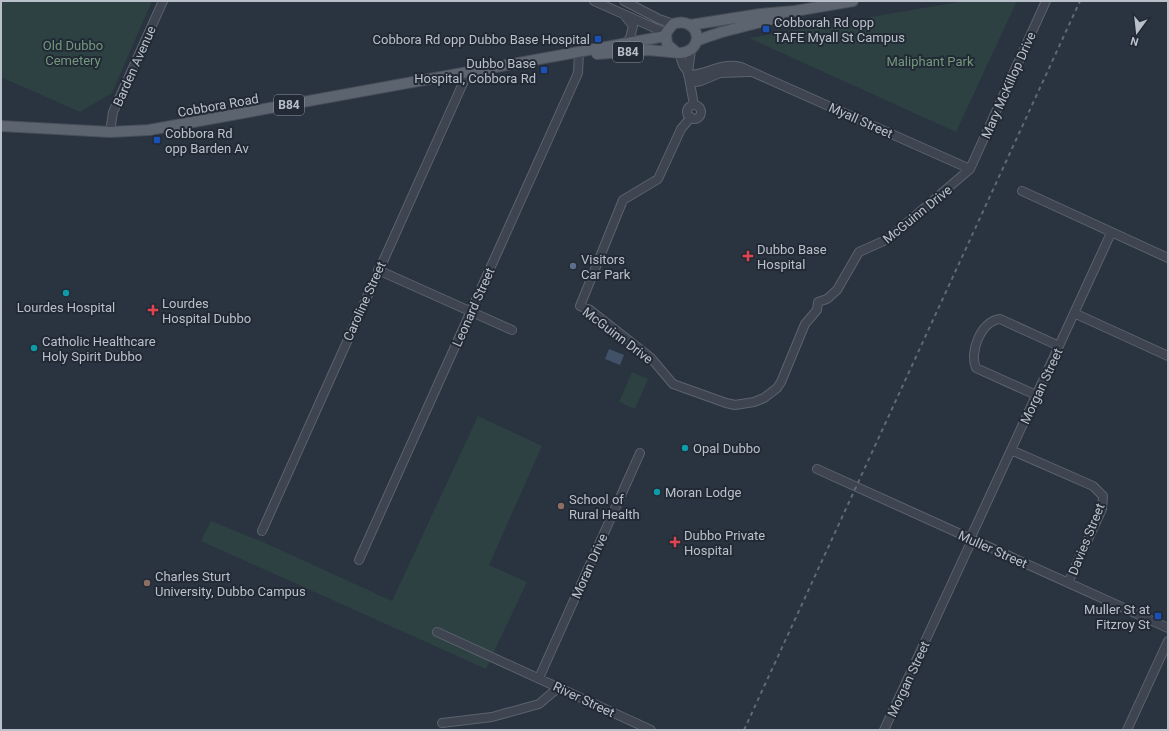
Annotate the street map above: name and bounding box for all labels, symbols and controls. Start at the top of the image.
north arrow [1117,12,1157,52]
place label: Cobborah Rd opp TAFE Myall St Campus [774,15,905,45]
street label: Barden Avenue [110,24,159,109]
marker: Cobborah Rd opp TAFE Myall St Campus [761,24,771,34]
street label: Mary McKillop Drive [978,29,1039,141]
place label: Cobbora Rd opp Dubbo Base Hospital [373,32,590,47]
marker: Cobbora Rd opp Dubbo Base Hospital [593,34,603,44]
text: N [1129,34,1140,48]
park label: Old Dubbo Cemetery [43,38,103,68]
road number: B84 [613,42,643,62]
park label: Maliphant Park [886,54,974,69]
place label: Dubbo Base Hospital, Cobbora Rd [414,56,536,86]
marker: Dubbo Base Hospital, Cobbora Rd [539,65,549,75]
street label: Cobbora Road [176,91,260,120]
road number: B84 [274,95,304,115]
street label: Myall Street [827,100,895,141]
place label: Cobbora Rd opp Barden Av [165,126,249,156]
marker: Cobbora Rd opp Barden Av [152,135,162,145]
street label: McGuinn Drive [880,182,955,247]
place label: Dubbo Base Hospital [757,242,827,272]
marker: Dubbo Base Hospital [742,250,754,262]
place label: Visitors Car Park [581,252,631,282]
street label: Caroline Street [340,259,389,343]
marker: Visitors Car Park [568,261,578,271]
street label: Leonard Street [449,265,498,349]
marker: Lourdes Hospital [61,288,71,298]
place label: Lourdes Hospital Dubbo [162,296,251,326]
place label: Lourdes Hospital [17,300,115,315]
marker: Lourdes Hospital Dubbo [147,304,159,316]
street label: McGuinn Drive [580,304,656,367]
place label: Catholic Healthcare Holy Spirit Dubbo [42,334,156,364]
marker: Catholic Healthcare Holy Spirit Dubbo [29,343,39,353]
street label: Morgan Street [1017,346,1066,427]
place label: Opal Dubbo [693,441,760,456]
marker: Opal Dubbo [680,443,690,453]
place label: Moran Lodge [665,485,741,500]
marker: Moran Lodge [652,487,662,497]
place label: School of Rural Health [569,492,640,522]
marker: School of Rural Health [556,501,566,511]
street label: Davies Street [1065,501,1108,577]
place label: Dubbo Private Hospital [684,528,765,558]
street label: Muller Street [956,528,1029,571]
street label: Moran Drive [568,531,611,601]
marker: Dubbo Private Hospital [669,536,681,548]
place label: Charles Sturt University, Dubbo Campus [155,569,306,599]
marker: Charles Sturt University, Dubbo Campus [142,578,152,588]
place label: Muller St at Fitzroy St [1084,602,1150,632]
marker: Muller St at Fitzroy St [1153,611,1163,621]
street label: Morgan Street [884,639,933,720]
street label: River Street [551,679,617,720]

